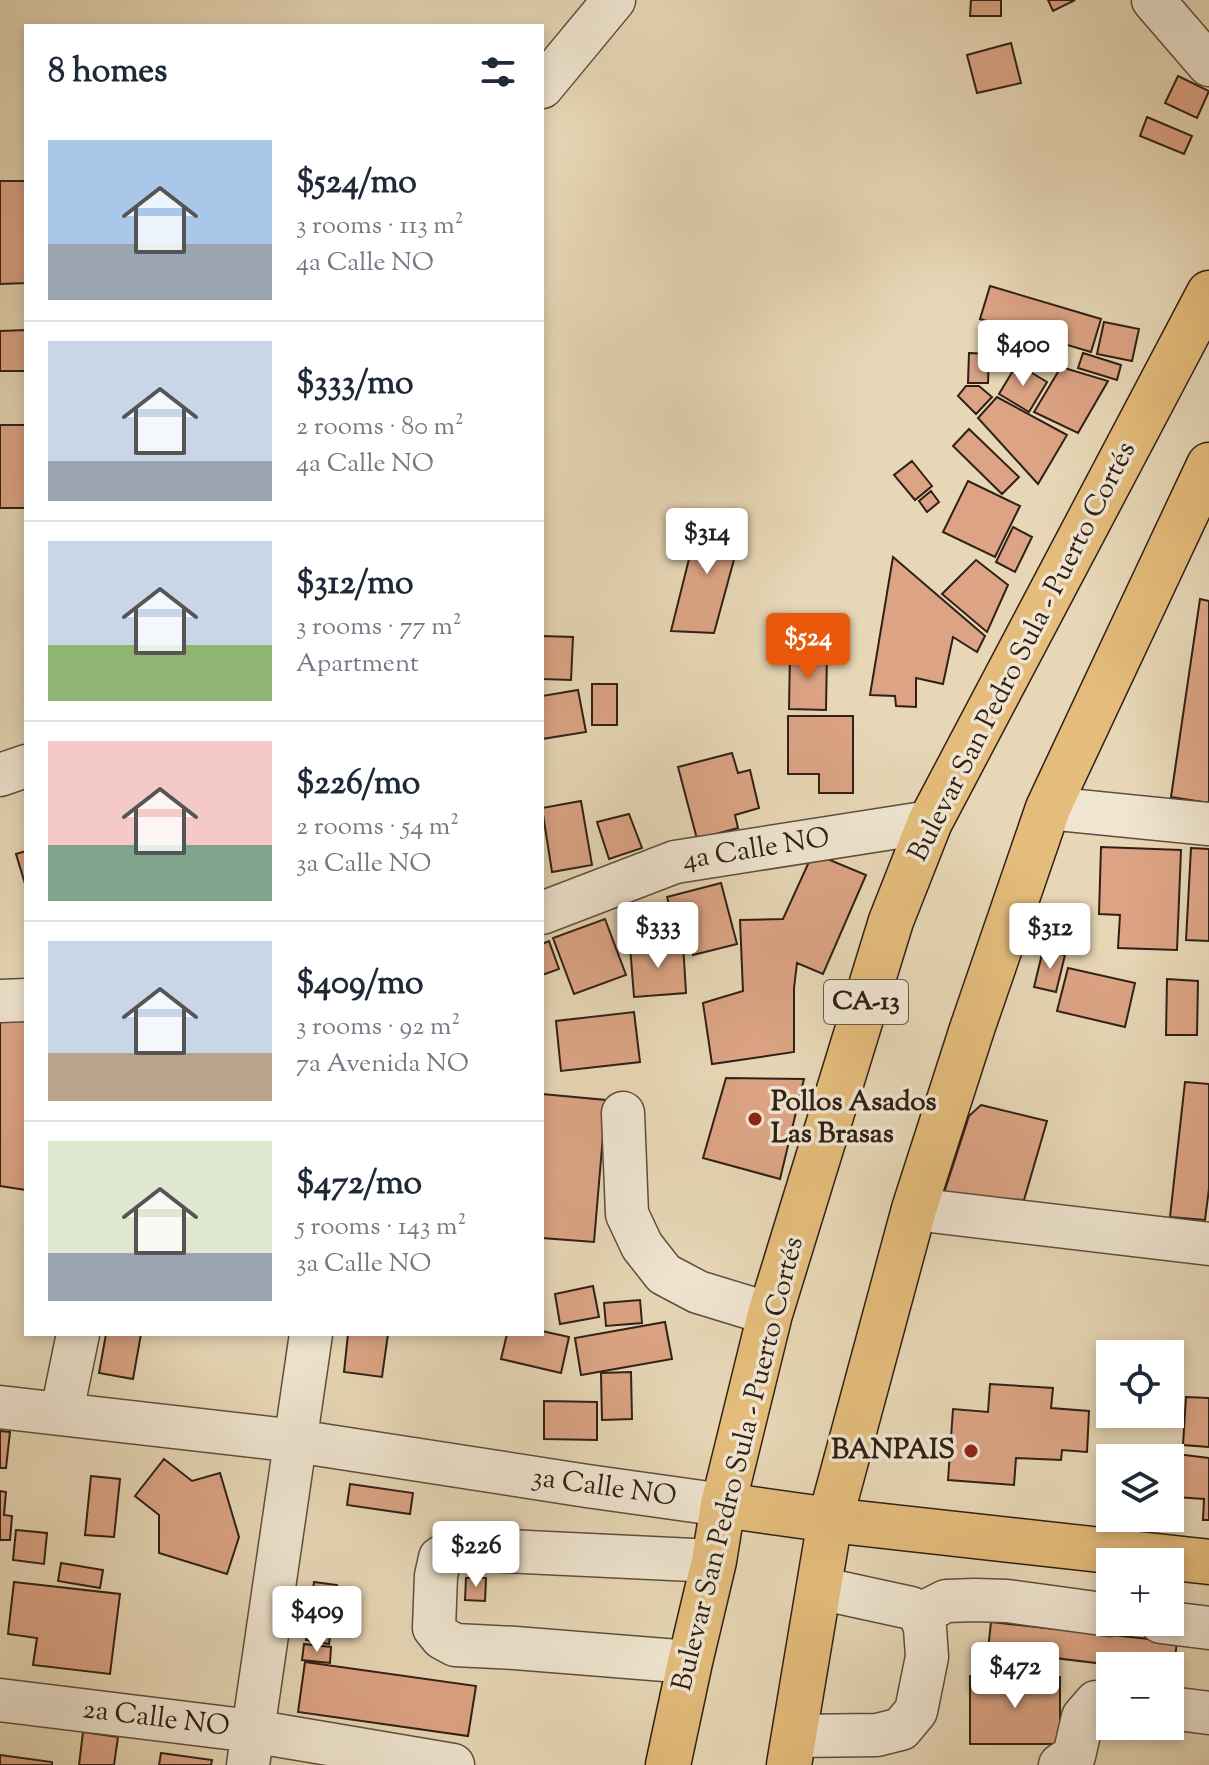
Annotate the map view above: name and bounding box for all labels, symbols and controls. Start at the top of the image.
text: 8 homes [48,48,167,97]
icon: filters [476,50,520,94]
text: $524/mo [296,159,417,208]
icon: home [112,172,208,268]
text: 3 rooms · 113 m² [296,208,464,245]
text: 4a Calle NO [296,245,434,282]
pin: $400 [976,320,1070,388]
text: $400 [996,327,1050,364]
text: $333/mo [296,360,414,409]
icon: home [112,373,208,469]
text: 2 rooms · 80 m² [296,409,464,446]
street label: Bulevar San Pedro Sula - Puerto Cortés [899,435,1147,869]
text: 4a Calle NO [296,446,434,483]
pin: $314 [660,508,754,576]
text: $314 [684,515,730,552]
text: $312/mo [296,560,414,609]
icon: home [112,573,208,669]
text: 3 rooms · 77 m² [296,609,461,646]
pin: $524 [761,613,855,681]
text: $524 [784,620,832,657]
text: Apartment [296,646,419,683]
text: $226/mo [296,760,420,809]
icon: home [112,773,208,869]
text: 2 rooms · 54 m² [296,809,459,846]
street label: 4a Calle NO [679,819,833,881]
text: 3a Calle NO [296,846,431,883]
pin: $333 [611,902,705,970]
pin: $312 [1003,903,1097,971]
text: $333 [635,909,681,946]
text: $312 [1027,910,1073,947]
text: $409/mo [296,960,424,1009]
icon: home [112,973,208,1069]
road number: CA-13 [824,980,908,1024]
text: 3 rooms · 92 m² [296,1009,460,1046]
text: 7a Avenida NO [296,1046,469,1083]
place label: Pollos Asados Las Brasas [771,1083,937,1155]
marker: Pollos Asados Las Brasas [746,1110,764,1128]
text: $472/mo [296,1160,422,1209]
icon: home [112,1173,208,1269]
text: 5 rooms · 143 m² [296,1209,466,1246]
street label: Bulevar San Pedro Sula - Puerto Cortés [663,1233,815,1695]
text: 3a Calle NO [296,1246,431,1283]
map controls [1096,1340,1184,1740]
button: locate [1096,1340,1184,1428]
place label: BANPAIS [831,1431,955,1471]
marker: BANPAIS [962,1442,980,1460]
button: layers [1096,1444,1184,1532]
street label: 3a Calle NO [529,1458,679,1518]
pin: $226 [429,1521,523,1589]
text: $226 [450,1528,502,1565]
button: + [1096,1548,1184,1636]
pin: $409 [270,1586,364,1654]
text: $409 [290,1593,344,1630]
pin: $472 [968,1642,1062,1710]
text: $472 [989,1649,1041,1686]
button: − [1096,1652,1184,1740]
street label: 2a Calle NO [80,1690,232,1748]

